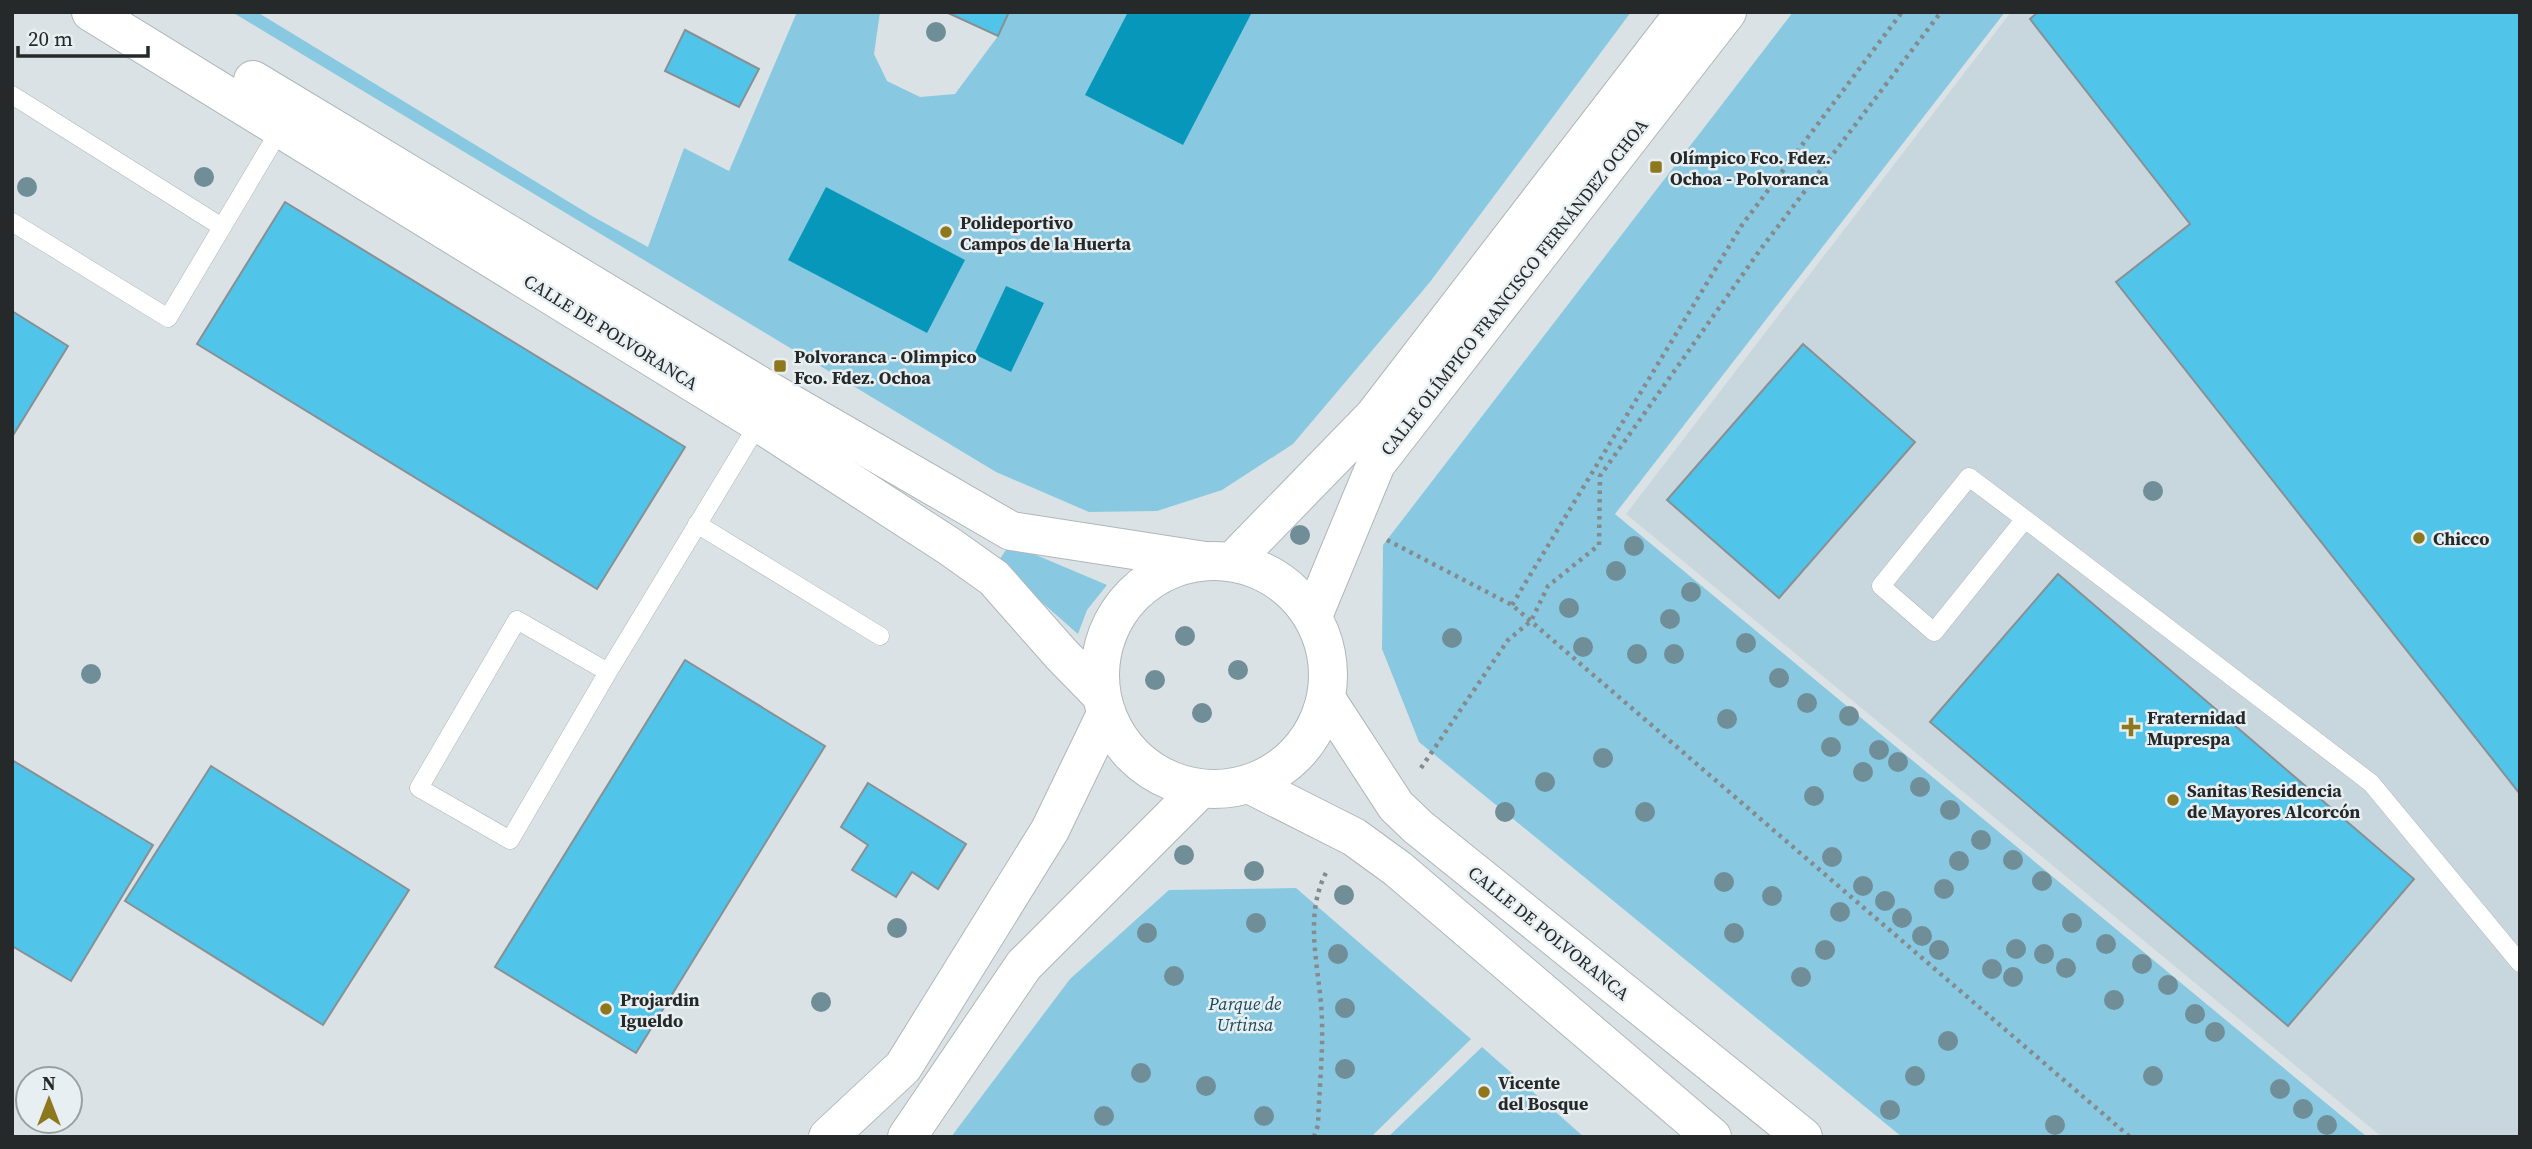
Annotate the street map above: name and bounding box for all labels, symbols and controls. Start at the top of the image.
scale bar [18,14,147,58]
text: 20 m [28,24,73,53]
street label: CALLE OLÍMPICO FRANCISCO FERNÁNDEZ OCHOA [1375,113,1654,461]
place label: Olímpico Fco. Fdez. Ochoa - Polvoranca [1670,145,1831,191]
marker: Olímpico Fco. Fdez. Ochoa - Polvoranca [1648,159,1664,175]
place label: Polideportivo Campos de la Huerta [960,210,1131,256]
marker: Polideportivo Campos de la Huerta [938,224,954,240]
street label: CALLE DE POLVORANCA [519,268,703,396]
place label: Polvoranca - Olimpico Fco. Fdez. Ochoa [794,344,977,390]
marker: Polvoranca - Olimpico Fco. Fdez. Ochoa [772,358,788,374]
place label: Chicco [2433,526,2489,551]
marker: Chicco [2411,530,2427,546]
place label: Fraternidad Muprespa [2147,705,2246,751]
marker: Fraternidad Muprespa [2121,717,2141,737]
place label: Sanitas Residencia de Mayores Alcorcón [2187,778,2360,824]
marker: Sanitas Residencia de Mayores Alcorcón [2165,792,2181,808]
street label: CALLE DE POLVORANCA [1463,860,1635,1006]
place label: Projardin Igueldo [620,987,700,1033]
park label: Parque de Urtinsa [1208,991,1282,1037]
marker: Projardin Igueldo [598,1001,614,1017]
north arrow [14,1065,84,1135]
text: N [42,1070,56,1096]
place label: Vicente del Bosque [1498,1070,1588,1116]
marker: Vicente del Bosque [1476,1084,1492,1100]

